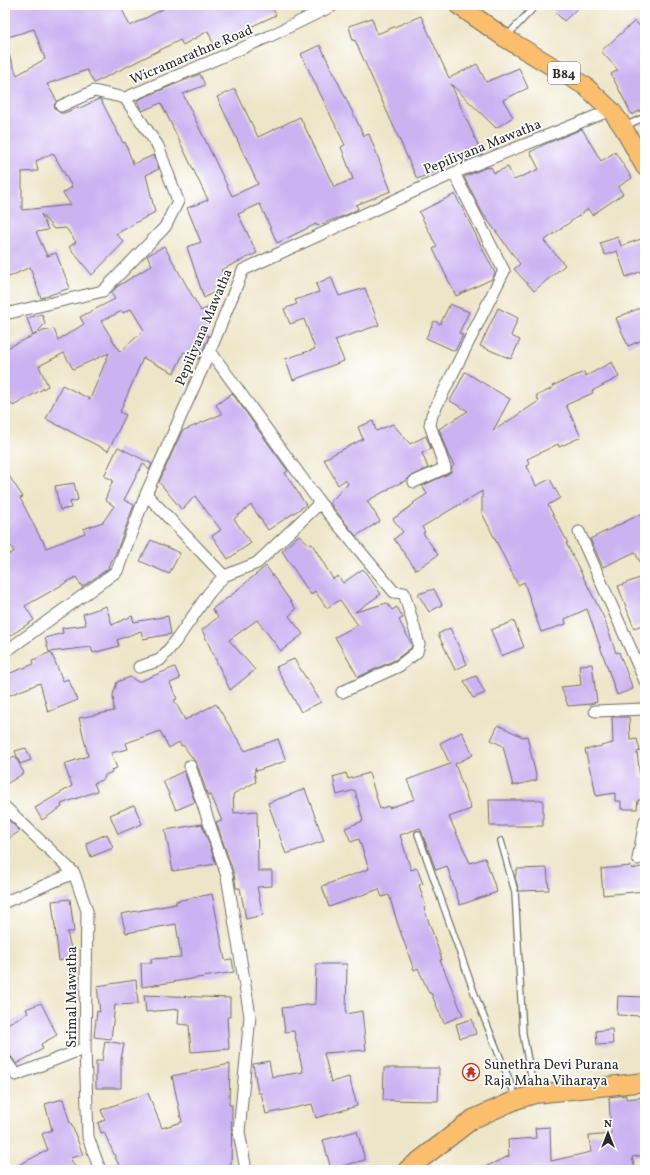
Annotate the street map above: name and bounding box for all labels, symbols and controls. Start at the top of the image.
street label: Wicramarathne Road [127,21,256,90]
road number: B84 [548,62,580,84]
street label: Pepiliyana Mawatha [421,115,544,180]
street label: Pepiliyana Mawatha [171,266,238,389]
street label: Srimal Mawatha [63,946,82,1048]
place label: Sunethra Devi Purana Raja Maha Viharaya [484,1056,619,1091]
temple icon: Sunethra Devi Purana Raja Maha Viharaya [461,1062,481,1082]
north arrow [588,1113,628,1153]
text: N [604,1117,612,1132]

